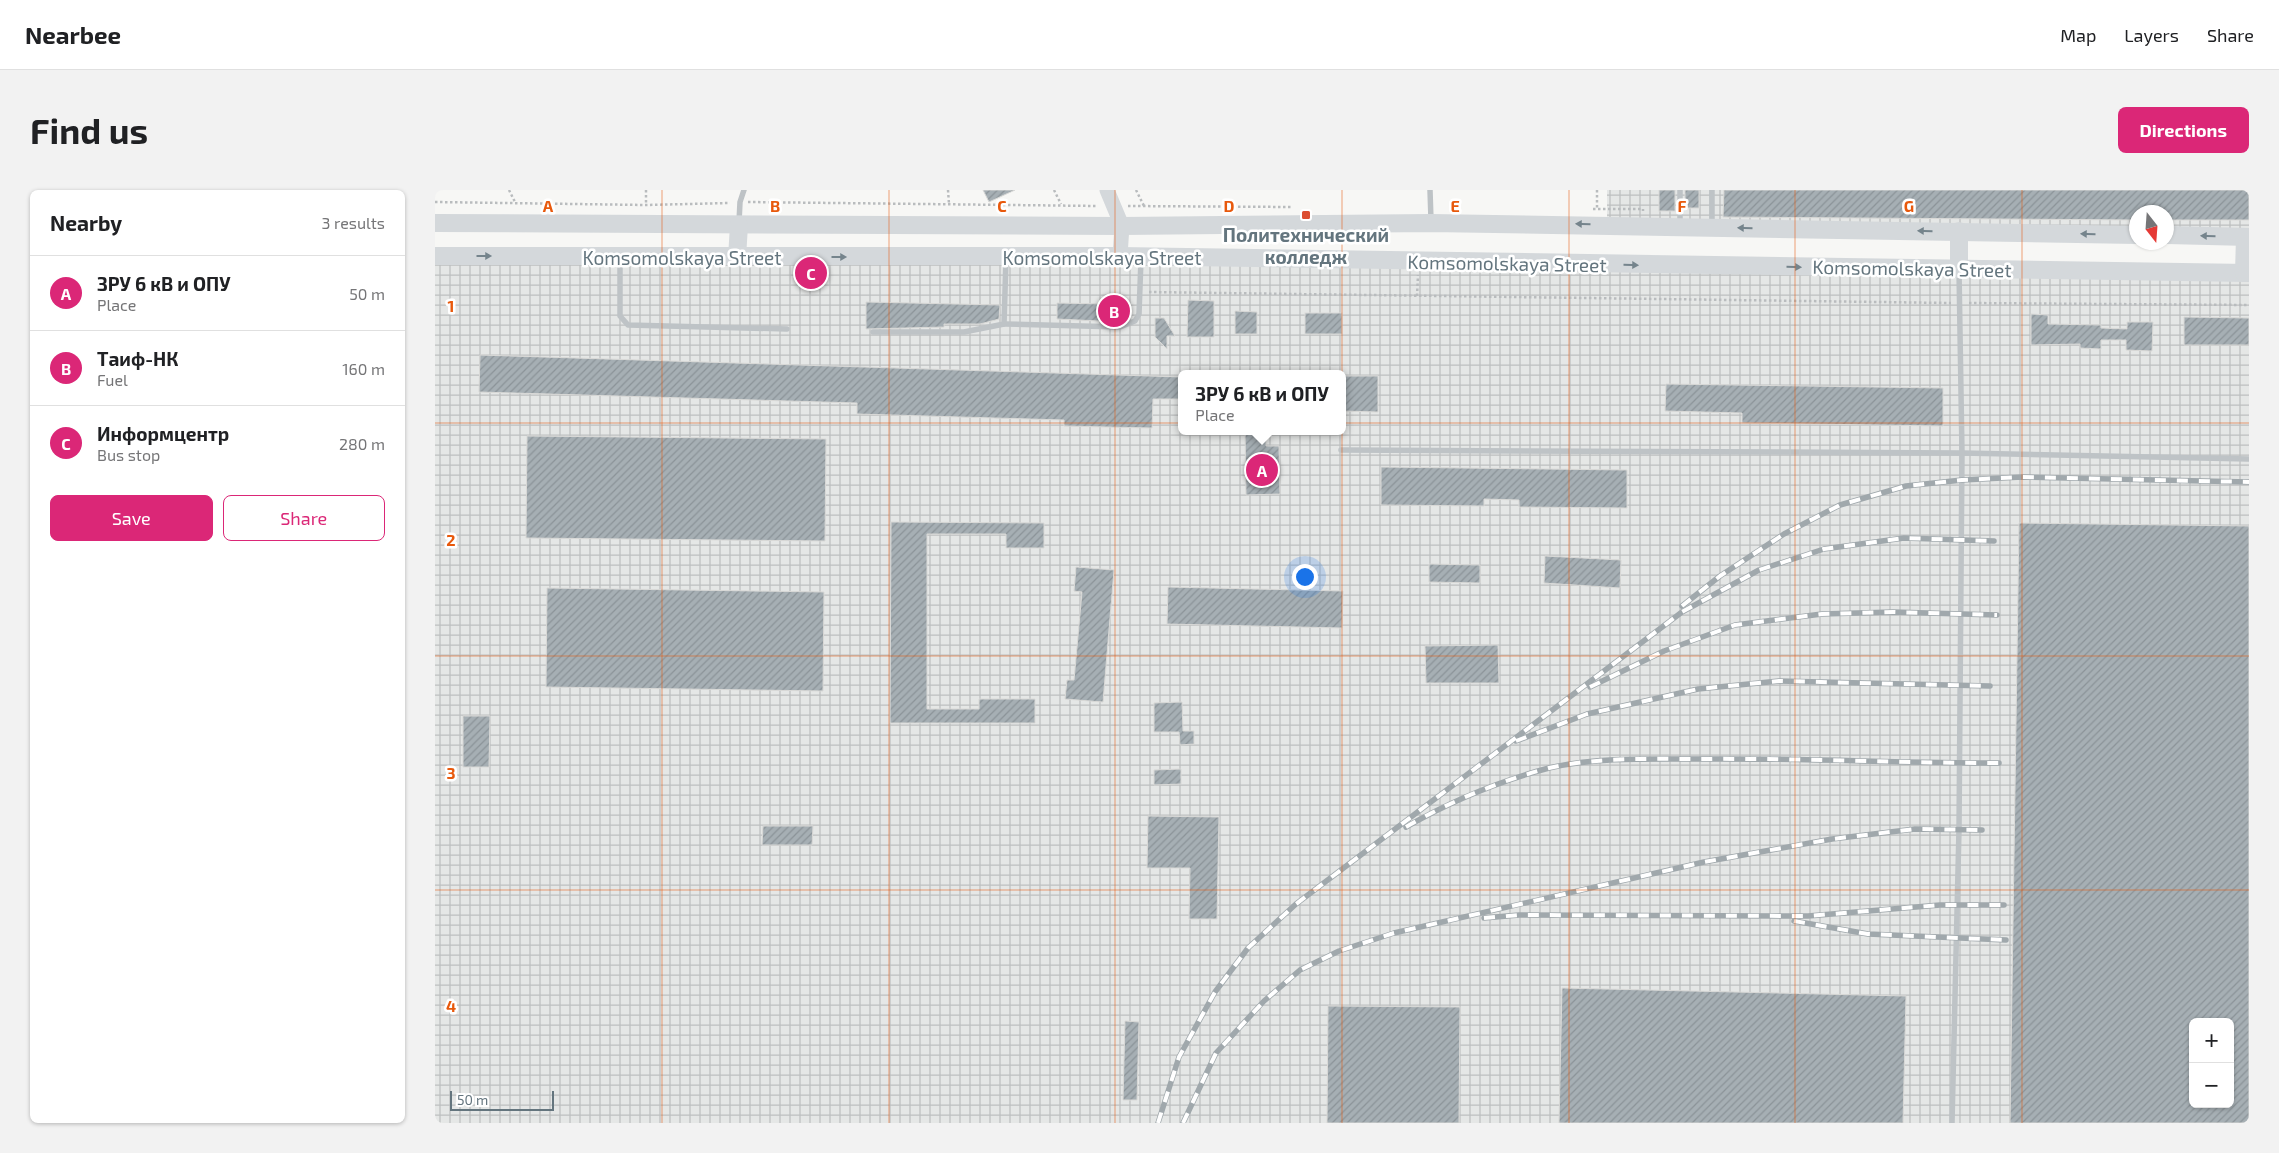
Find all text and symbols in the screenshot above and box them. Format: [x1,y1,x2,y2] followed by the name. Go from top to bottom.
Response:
[25,20,121,49] text: Nearbee
[2060,24,2096,46] text: Map
[2124,24,2179,46] text: Layers
[2207,24,2254,46] text: Share
[2118,107,2249,153] button: Directions
[30,109,148,151] text: Find us
[543,196,554,215] text: A
[770,196,780,215] text: B
[997,196,1007,215] text: C
[1224,196,1235,215] text: D
[1450,196,1460,215] text: E
[1678,196,1687,215] text: F
[1904,196,1914,215] text: G
[2129,205,2174,250] north arrow
[1300,209,1312,221] marker: Политехнический колледж
[50,210,122,235] text: Nearby
[322,213,385,232] text: 3 results
[1575,220,1591,228] one-way arrow
[1223,223,1389,268] place label: Политехнический колледж
[1737,223,1753,231] one-way arrow
[1917,227,1933,235] one-way arrow
[2080,230,2096,238] one-way arrow
[2199,232,2215,240] one-way arrow
[582,246,782,269] street label: Komsomolskaya Street
[1002,246,1202,269] street label: Komsomolskaya Street
[1407,250,1607,276] street label: Komsomolskaya Street
[476,252,492,260] one-way arrow
[831,253,847,261] one-way arrow
[795,254,827,292] pin: C
[1812,255,2012,281] street label: Komsomolskaya Street
[1623,261,1639,269] one-way arrow
[1786,263,1802,271] one-way arrow
[97,272,231,295] text: ЗРУ 6 кВ и ОПУ
[61,284,71,303] text: A
[349,284,385,303] text: 50 m
[1098,292,1130,330] pin: B
[97,295,136,314] text: Place
[448,296,454,315] text: 1
[97,347,178,370] text: Таиф-НК
[61,359,71,378] text: B
[342,359,385,378] text: 160 m
[97,370,128,389] text: Fuel
[1178,370,1346,435] popup
[1195,382,1329,405] text: ЗРУ 6 кВ и ОПУ
[1195,405,1235,424] text: Place
[97,422,229,445] text: Информцентр
[61,434,71,453] text: C
[339,434,385,453] text: 280 m
[97,445,160,464] text: Bus stop
[1246,451,1278,489] pin: A
[50,495,213,541] button: Save
[223,495,385,541] button: Share
[446,530,456,549] text: 2
[1292,564,1318,590] your location
[446,763,456,782] text: 3
[446,996,456,1015] text: 4
[2189,1018,2234,1108] map controls
[2189,1018,2234,1063] button: +
[2189,1063,2234,1108] button: −
[450,1088,554,1111] scale bar
[457,1091,488,1108] text: 50 m

